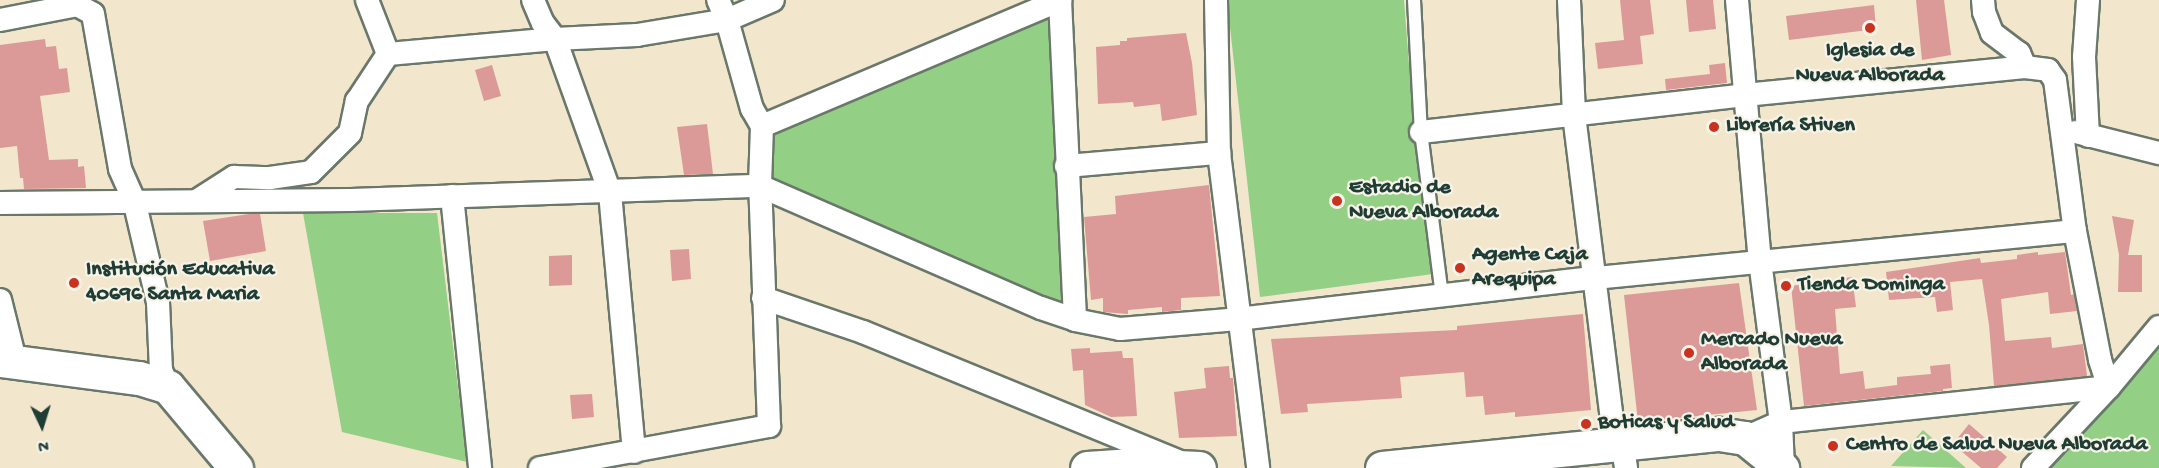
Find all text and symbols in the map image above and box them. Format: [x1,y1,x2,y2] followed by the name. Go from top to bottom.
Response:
[1863,21,1877,35] marker: Iglesia de Nueva Alborada
[1795,38,1945,90] place label: Iglesia de Nueva Alborada
[1726,114,1855,140] place label: Librería Stiven
[1707,120,1721,134] marker: Librería Stiven
[1349,175,1498,226] place label: Estadio de Nueva Alborada
[1330,194,1344,208] marker: Estadio de Nueva Alborada
[1472,242,1588,294] place label: Agente Caja Arequipa
[86,257,274,308] place label: Institución Educativa 40696 Santa Maria
[1453,261,1467,275] marker: Agente Caja Arequipa
[1798,273,1945,299] place label: Tienda Dominga
[67,276,81,290] marker: Institución Educativa 40696 Santa Maria
[1779,279,1793,293] marker: Tienda Dominga
[1701,327,1843,378] place label: Mercado Nueva Alborada
[1682,346,1696,360] marker: Mercado Nueva Alborada
[12,396,72,456] north arrow
[1598,411,1734,437] place label: Boticas y Salud
[1579,417,1593,431] marker: Boticas y Salud
[1846,433,2147,459] place label: Centro de Salud Nueva Alborada
[37,435,49,454] text: N
[1824,437,1842,455] marker: Centro de Salud Nueva Alborada

